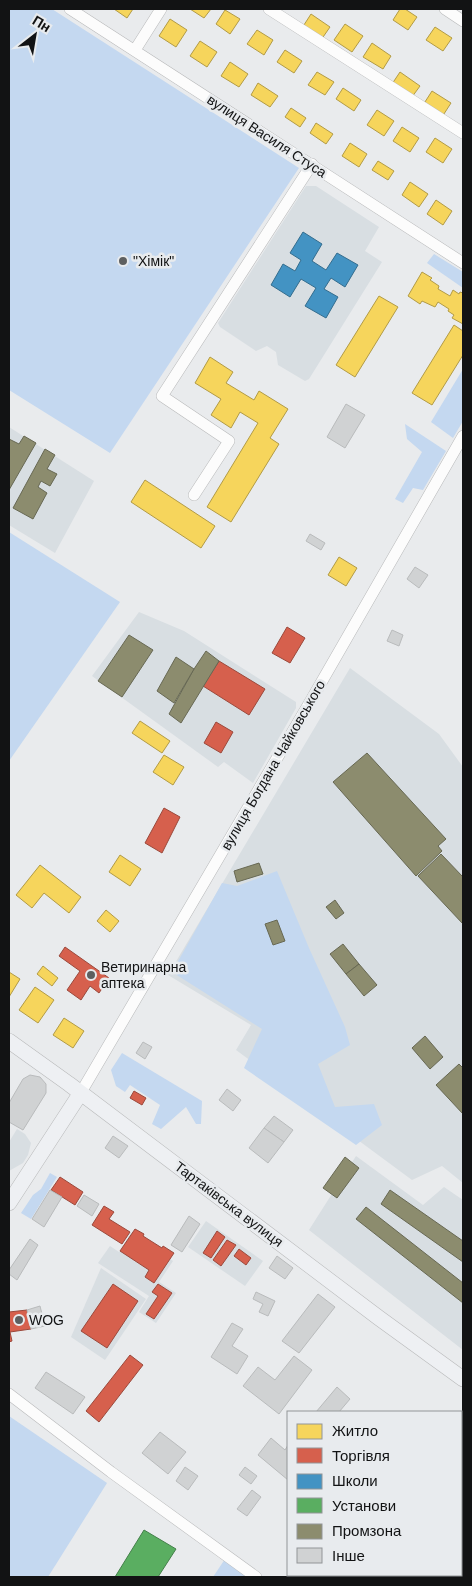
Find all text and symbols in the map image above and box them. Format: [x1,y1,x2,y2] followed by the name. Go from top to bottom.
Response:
[10,10,60,60] north arrow
[30,12,54,35] text: Пн
[204,91,330,181] street label: вулиця Василя Стуса
[133,253,174,269] place label: "Хімік"
[117,255,129,267] marker: "Хімік"
[218,677,328,853] street label: вулиця Богдана Чайковського
[101,959,187,991] place label: Ветиринарна аптека
[85,969,97,981] marker: Ветиринарна аптека
[172,1158,286,1250] street label: Тартаківська вулиця
[29,1312,64,1328] place label: WOG
[13,1314,25,1326] marker: WOG
[287,1411,462,1576] legend
[332,1422,378,1439] text: Житло
[332,1447,390,1464] text: Торгівля
[332,1472,378,1489] text: Школи
[332,1497,396,1514] text: Установи
[332,1522,402,1539] text: Промзона
[332,1547,365,1564] text: Інше

